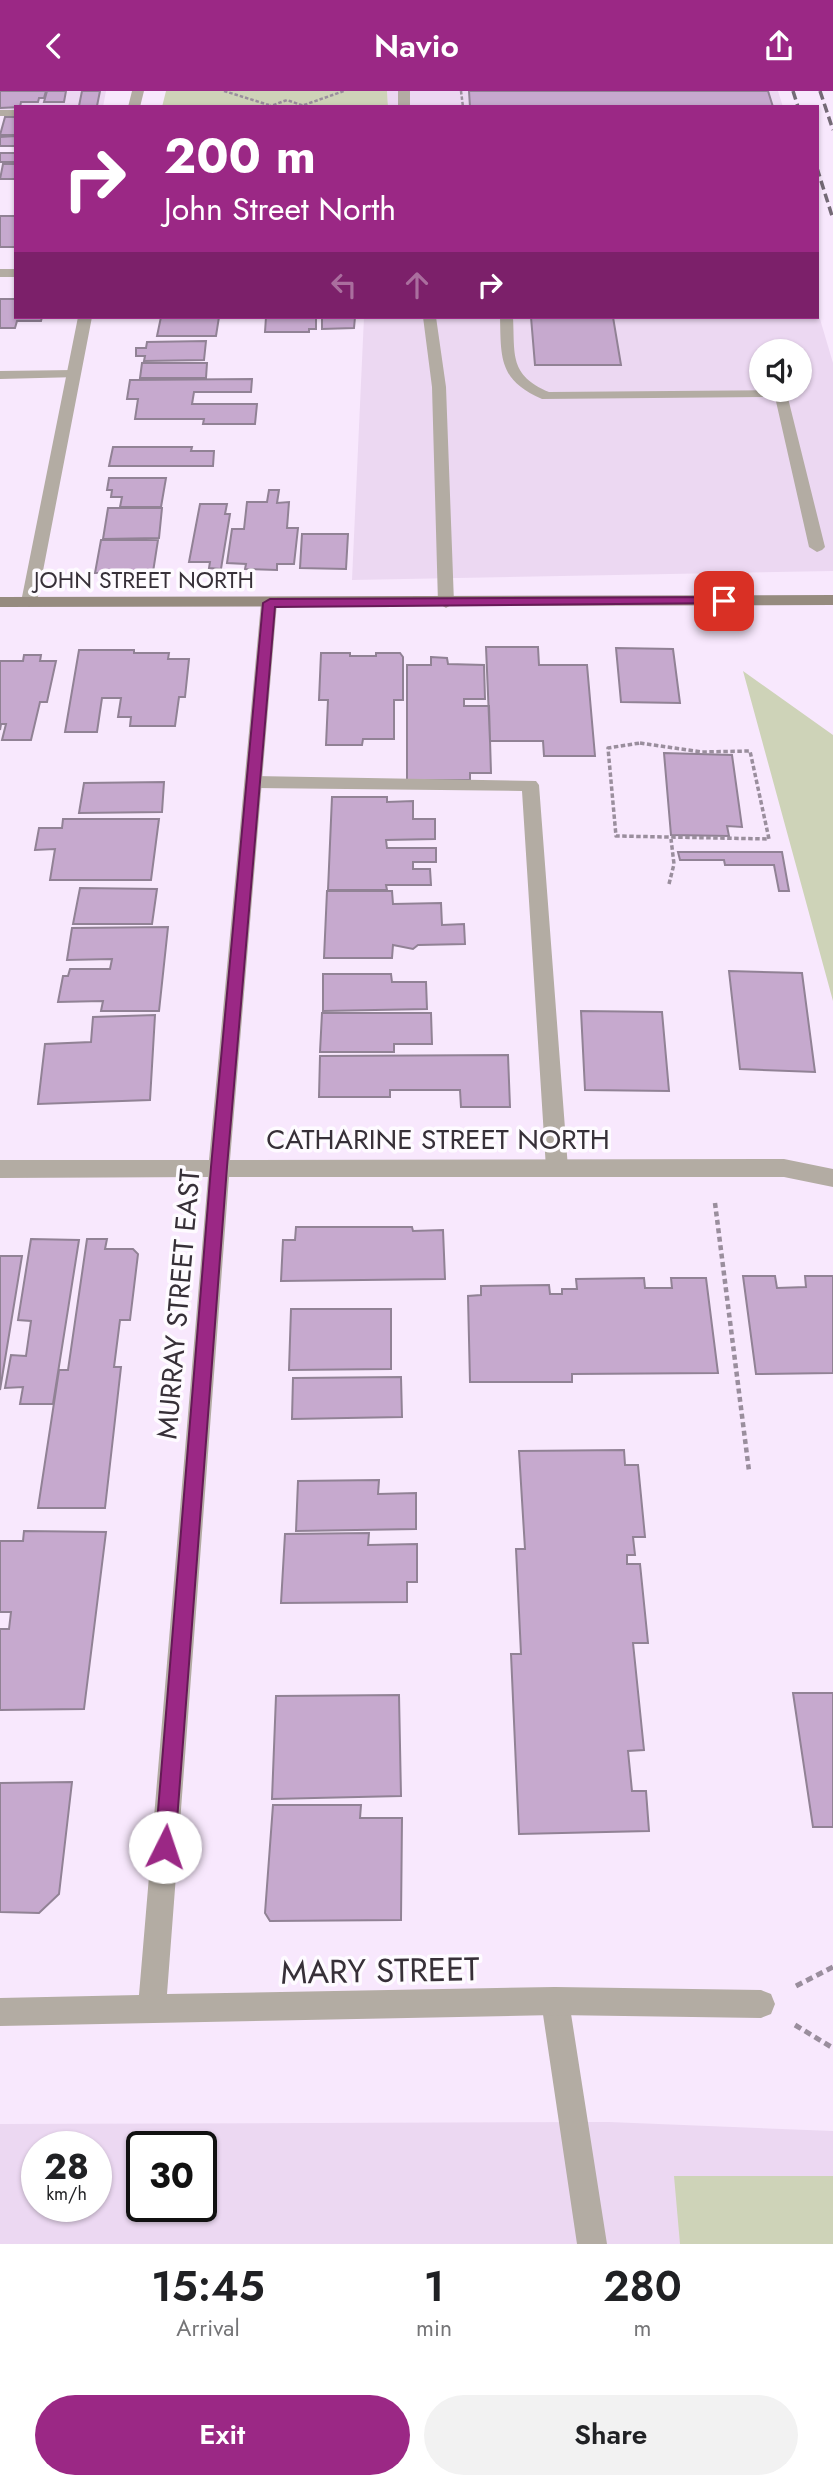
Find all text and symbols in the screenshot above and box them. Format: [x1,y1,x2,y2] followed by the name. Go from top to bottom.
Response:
[374,23,459,69] text: Navio
[35,27,73,65] icon: back
[760,27,798,65] icon: share
[164,121,316,191] text: 200 m
[49,133,140,224] icon: right
[164,186,396,232] text: John Street North
[325,266,363,304] icon: left
[398,266,436,304] icon: ahead
[471,266,509,304] icon: right
[749,339,812,402] map controls
[749,339,812,402] button: sound
[31,563,254,597] street label: JOHN STREET NORTH
[694,571,754,631] pin
[705,582,743,620] icon: arrive
[266,1119,610,1160] street label: CATHARINE STREET NORTH
[146,1167,211,1441] street label: MURRAY STREET EAST
[128,1810,202,1884] position arrow
[280,1945,481,1996] street label: MARY STREET
[126,2131,217,2222] speed limit sign: 30
[44,2142,89,2192] text: 28
[46,2181,87,2207] text: km/h
[151,2256,265,2317] text: 15:45
[424,2256,444,2317] text: 1
[603,2256,682,2317] text: 280
[176,2311,240,2345] text: Arrival
[416,2311,452,2345] text: min
[634,2311,651,2345] text: m
[35,2395,410,2475] button: Exit
[424,2395,798,2475] button: Share

